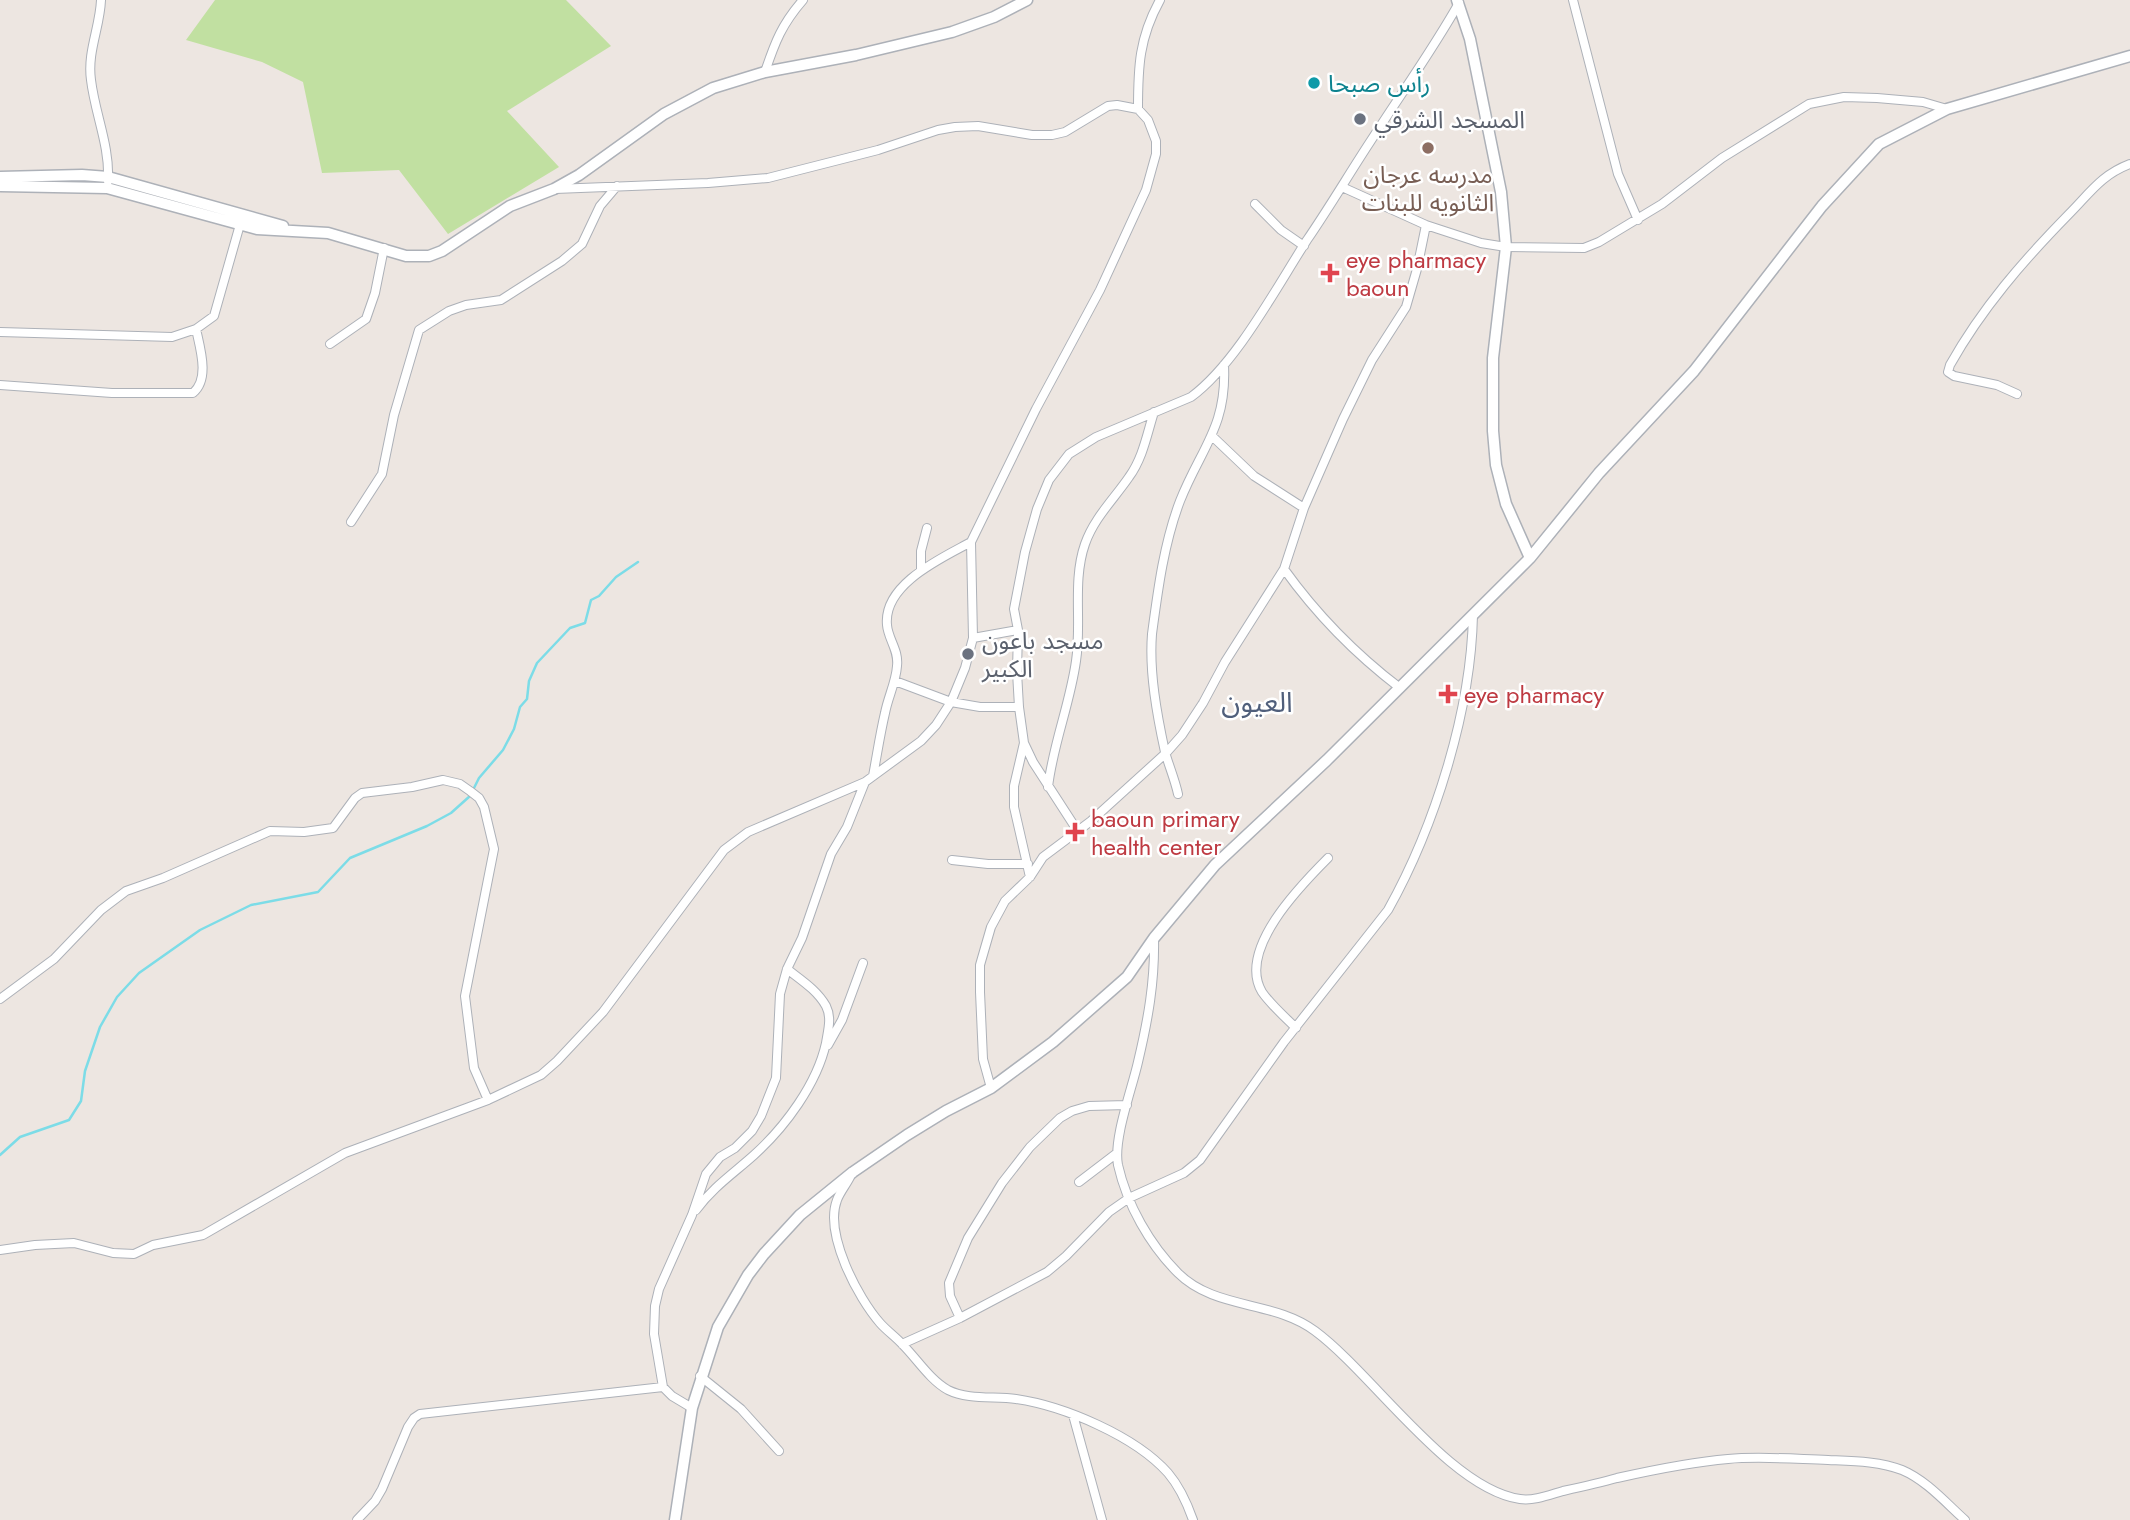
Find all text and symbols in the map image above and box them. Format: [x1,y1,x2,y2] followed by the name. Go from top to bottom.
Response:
[1328,66,1430,101] place label: رأس صبحا
[1306,75,1322,91] marker: رأس صبحا
[1374,102,1525,138] place label: المسجد الشرقي
[1352,111,1368,127] marker: المسجد الشرقي
[1420,140,1436,156] marker: مدرسه عرجان الثانويه للبنات
[1362,157,1494,220] place label: مدرسه عرجان الثانويه للبنات
[1346,242,1487,305] place label: eye pharmacy baoun
[1320,263,1340,283] marker: eye pharmacy baoun
[981,623,1104,686] place label: مسجد باعون الكبير
[960,646,976,662] marker: مسجد باعون الكبير
[1464,677,1605,712] place label: eye pharmacy
[1221,682,1293,723] district label: العيون
[1438,684,1458,704] marker: eye pharmacy
[1091,801,1240,864] place label: baoun primary health center
[1065,822,1085,842] marker: baoun primary health center

